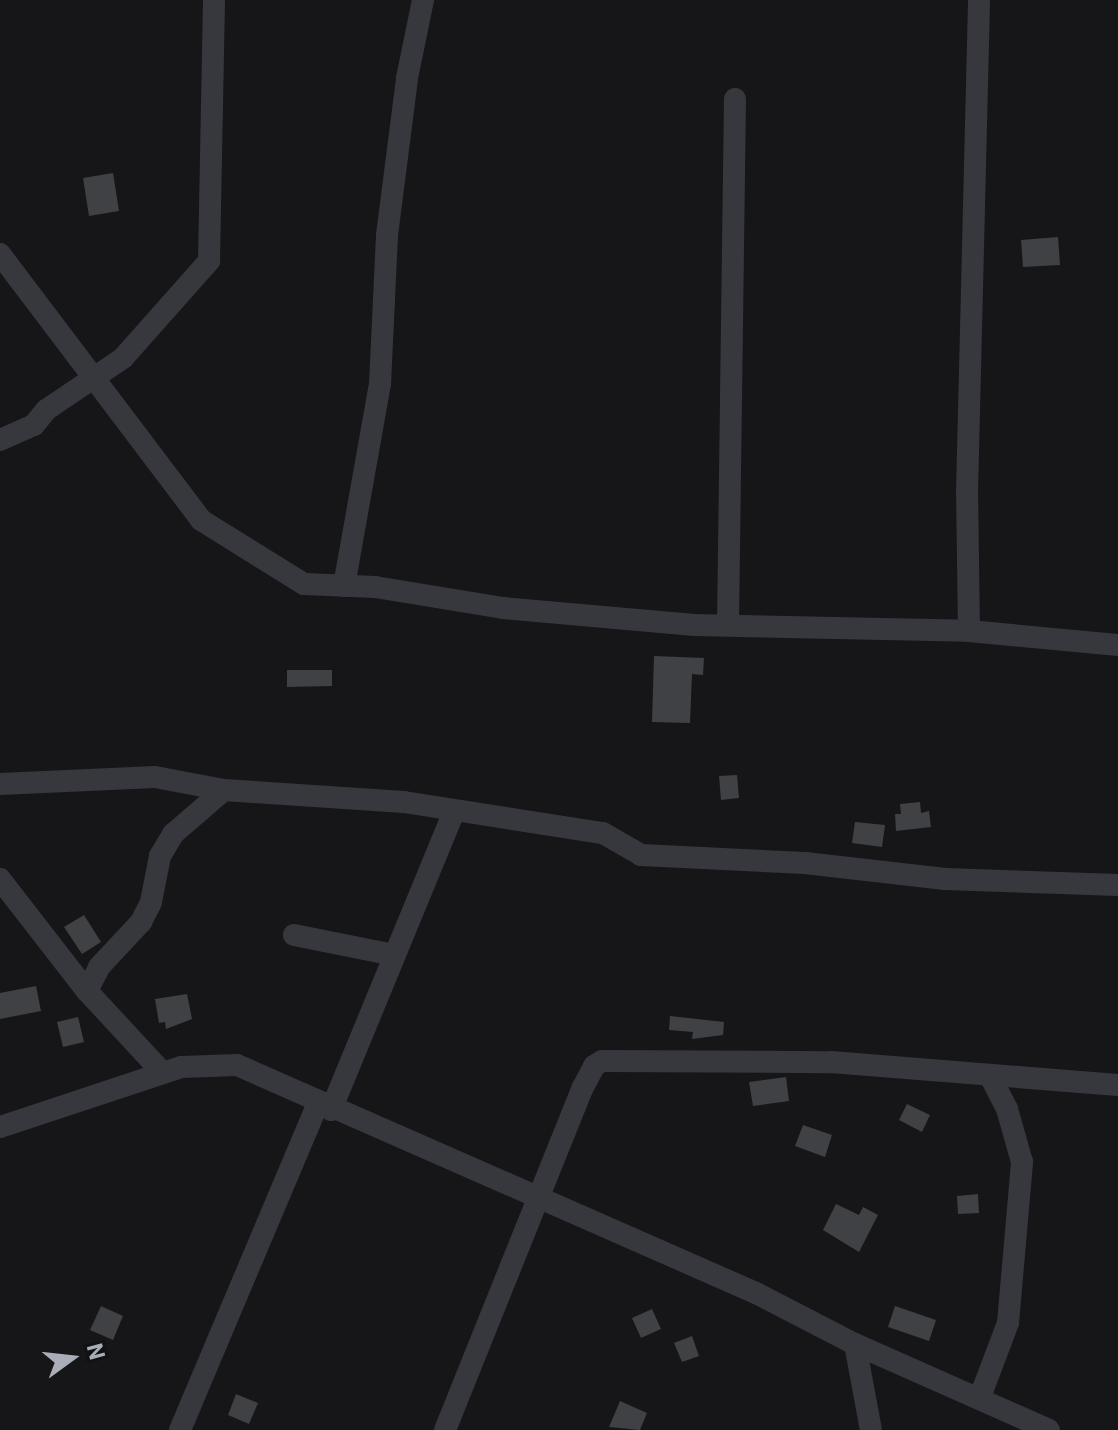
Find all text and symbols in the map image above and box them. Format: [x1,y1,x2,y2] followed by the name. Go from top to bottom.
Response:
[32,1318,112,1398] north arrow
[82,1341,110,1362] text: N

